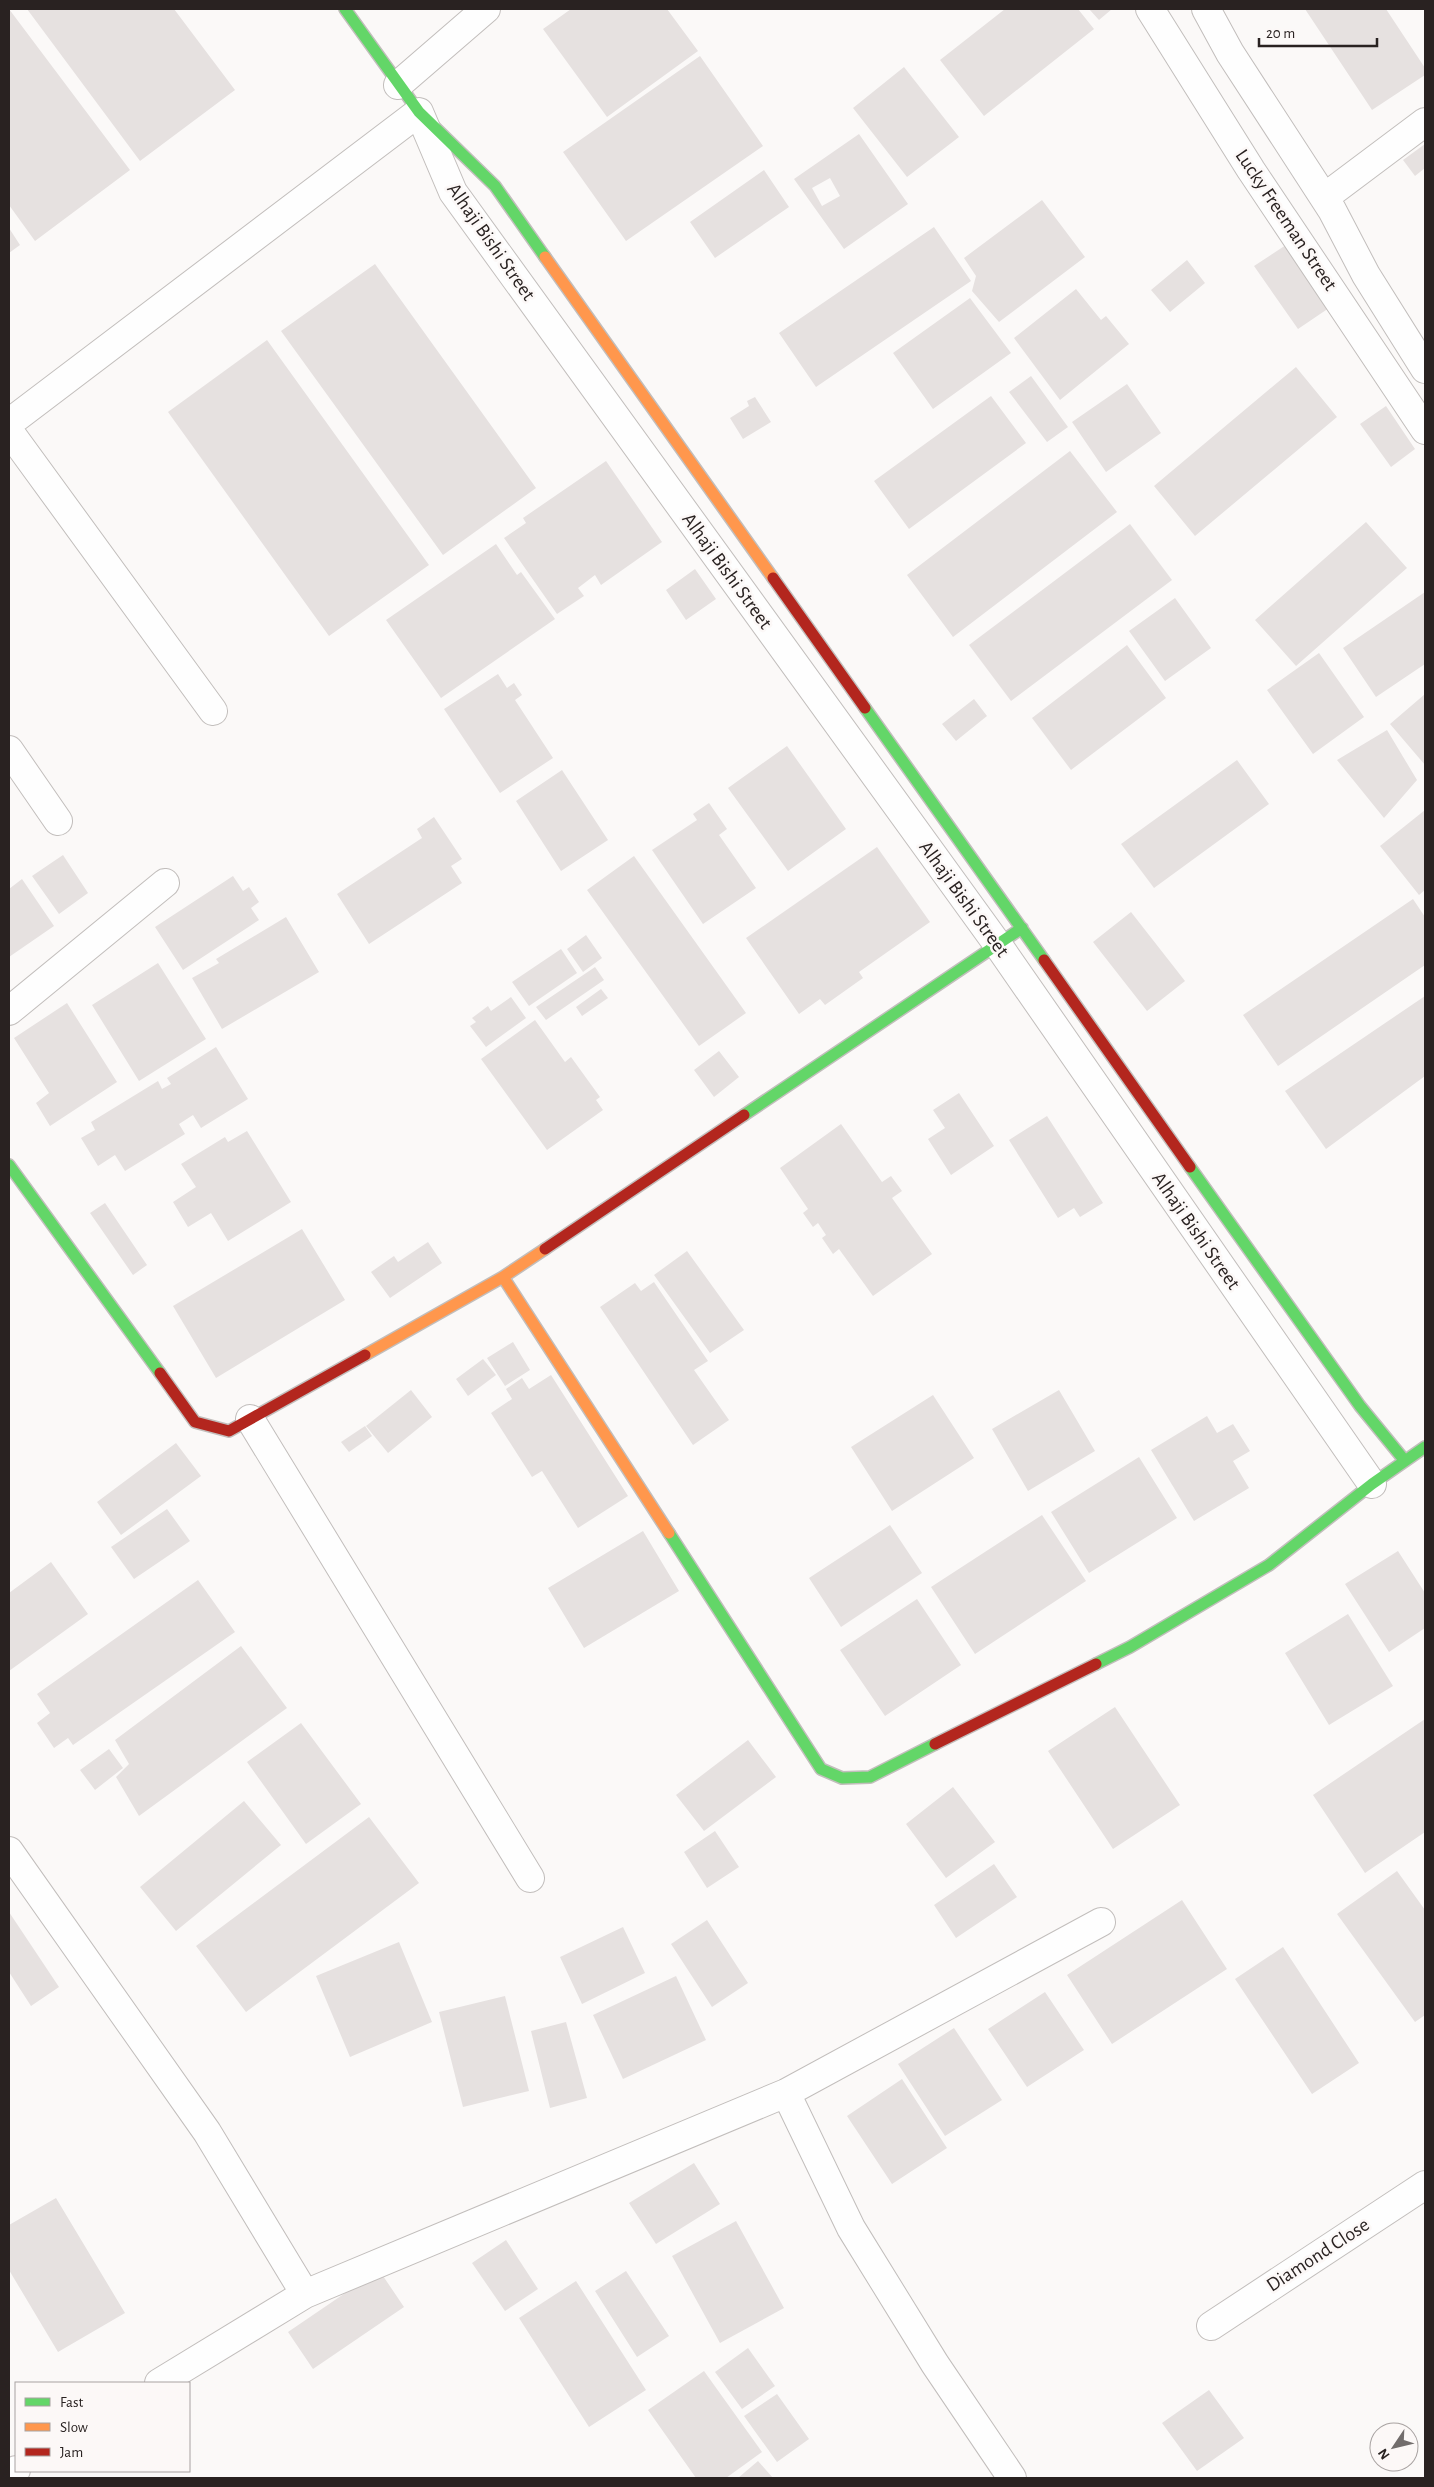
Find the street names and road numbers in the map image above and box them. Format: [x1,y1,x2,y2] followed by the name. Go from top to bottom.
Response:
[1231,146,1341,295] street label: Lucky Freeman Street
[443,180,539,305] street label: Alhaji Bishi Street
[678,509,776,633] street label: Alhaji Bishi Street
[915,837,1013,961] street label: Alhaji Bishi Street
[1148,1169,1244,1294] street label: Alhaji Bishi Street
[1263,2214,1373,2296] street label: Diamond Close

